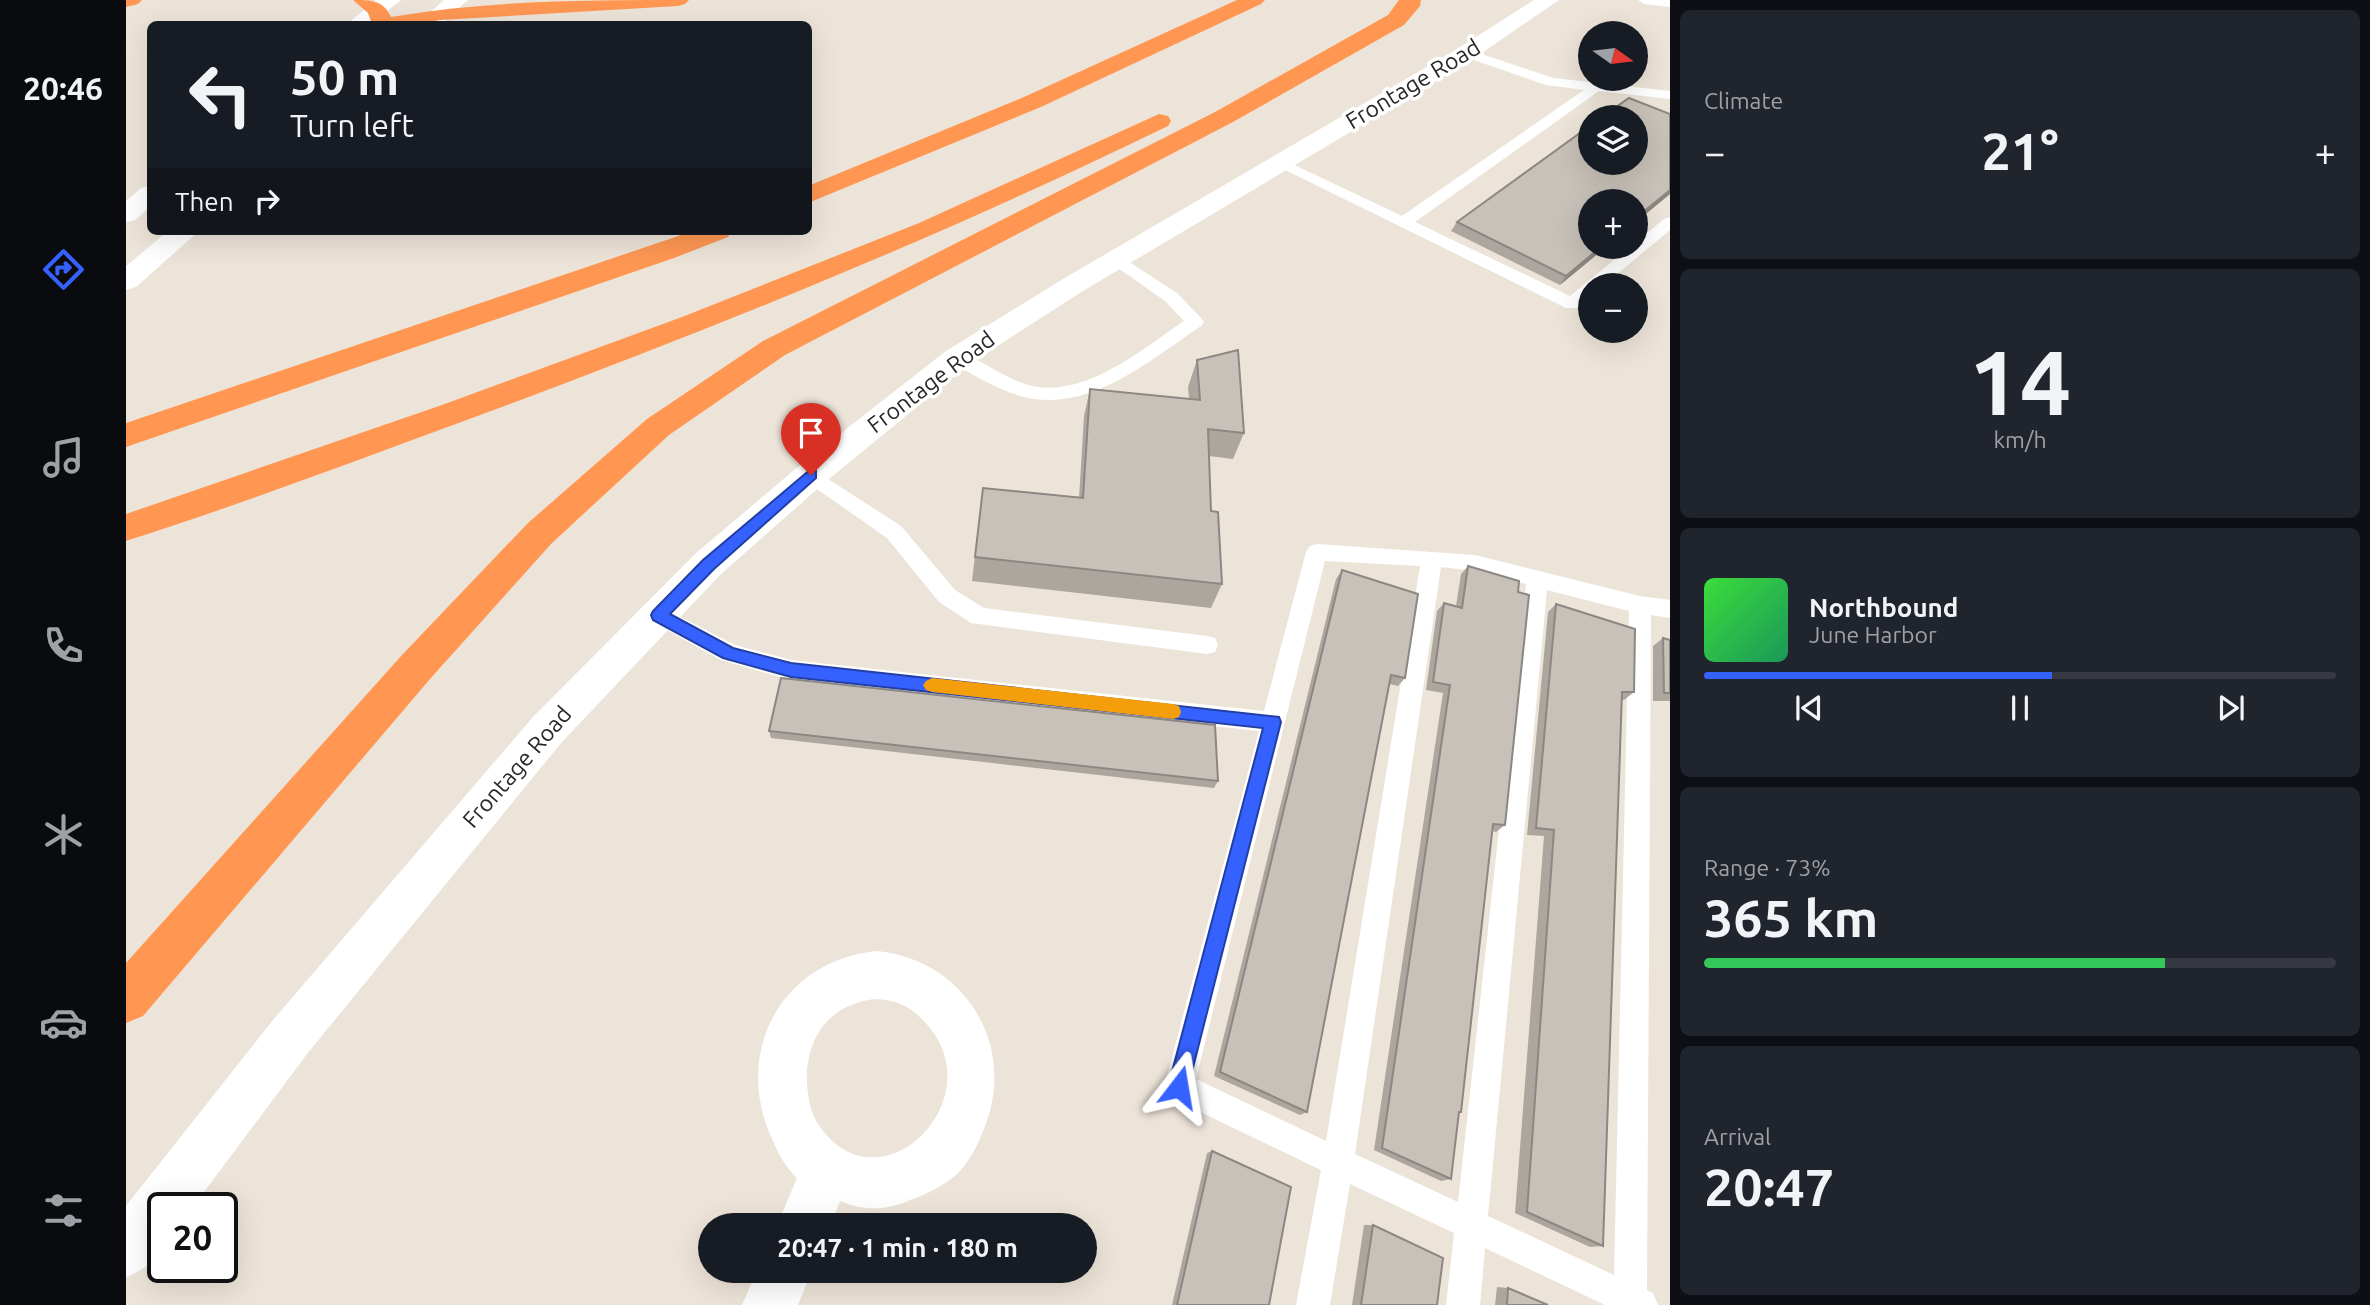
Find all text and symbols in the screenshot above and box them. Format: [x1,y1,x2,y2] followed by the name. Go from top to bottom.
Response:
[1578,21,1648,91] north arrow
[1578,21,1648,343] map controls
[1341,34,1484,133] street label: Frontage Road
[175,49,266,140] icon: left
[290,49,399,104] text: 50 m
[23,70,103,106] text: 20:46
[1704,88,1783,113] text: Climate
[1578,105,1648,175] button: layers
[290,107,414,143] text: Turn left
[1981,122,2059,180] text: 21°
[1704,131,1725,173] text: −
[2315,131,2336,173] text: +
[248,182,286,220] icon: right
[175,187,234,216] text: Then
[1578,189,1648,259] button: +
[39,245,88,294] icon: directions
[1578,273,1648,343] button: −
[862,326,999,437] street label: Frontage Road
[1969,330,2071,432] text: 14
[781,403,841,475] pin
[792,414,830,452] icon: arrive
[1993,427,2047,452] text: km/h
[39,433,88,482] icon: music
[1809,593,1958,622] text: Northbound
[39,621,88,670] icon: phone
[1809,622,1937,647] text: June Harbor
[1790,689,1828,727] icon: previous
[2001,689,2039,727] icon: pause
[2212,689,2250,727] icon: next
[457,701,576,832] street label: Frontage Road
[39,810,88,859] icon: climate
[1704,855,1831,880] text: Range · 73%
[1704,889,1878,947] text: 365 km
[39,998,88,1047] icon: car
[1142,1050,1216,1124] position arrow
[1704,1124,1771,1149] text: Arrival
[1704,1158,1834,1216] text: 20:47
[39,1186,88,1235] icon: filters
[147,1192,238,1283] speed limit sign: 20
[777,1233,1018,1262] text: 20:47 · 1 min · 180 m

